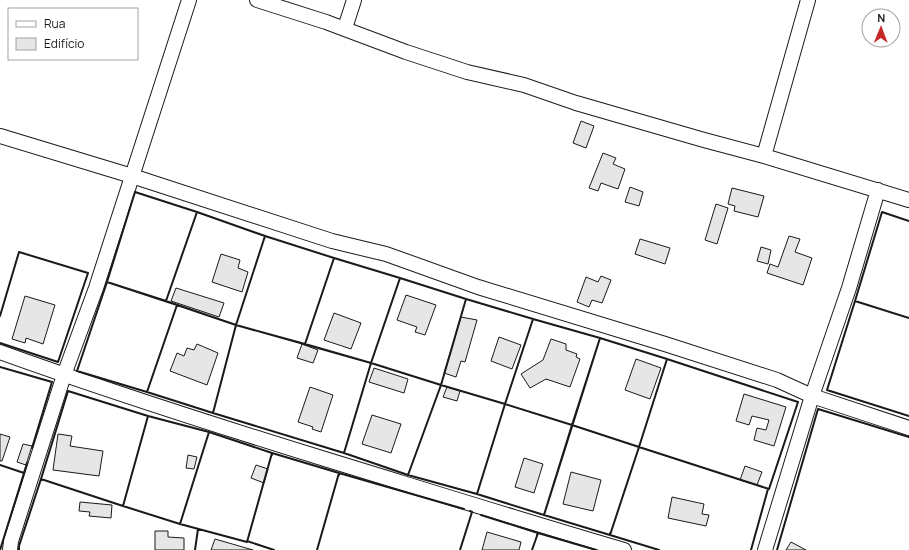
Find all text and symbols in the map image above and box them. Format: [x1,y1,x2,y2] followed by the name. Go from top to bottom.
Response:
[8,8,138,60] legend
[861,8,901,48] north arrow
[877,10,885,25] text: N
[44,15,65,32] text: Rua
[44,35,84,52] text: Edifício

